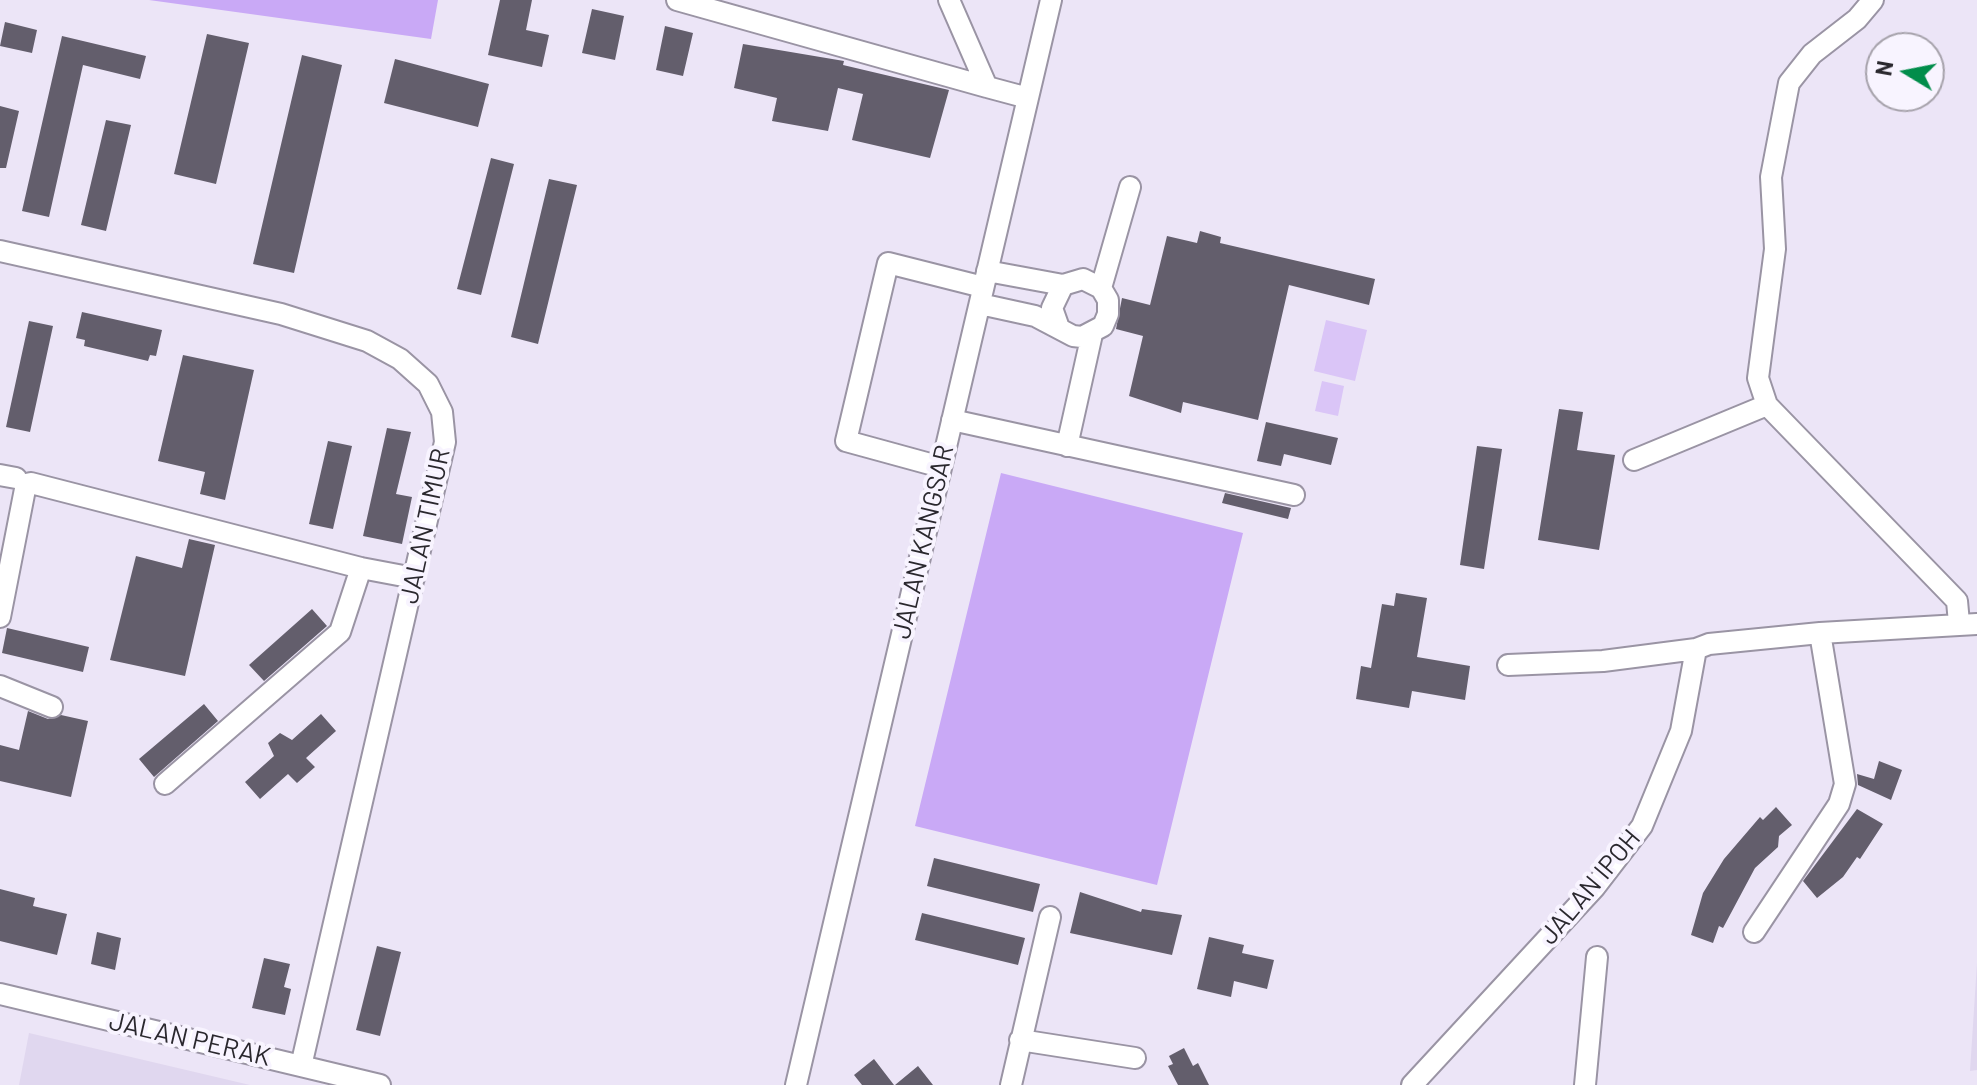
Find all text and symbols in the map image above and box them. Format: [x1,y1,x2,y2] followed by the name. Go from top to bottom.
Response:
[1865,32,1945,112] north arrow
[1869,59,1897,78] text: N
[886,442,960,642] street label: JALAN KANGSAR
[393,446,457,606] street label: JALAN TIMUR
[1533,823,1647,951] street label: JALAN IPOH
[106,1005,274,1073] street label: JALAN PERAK

